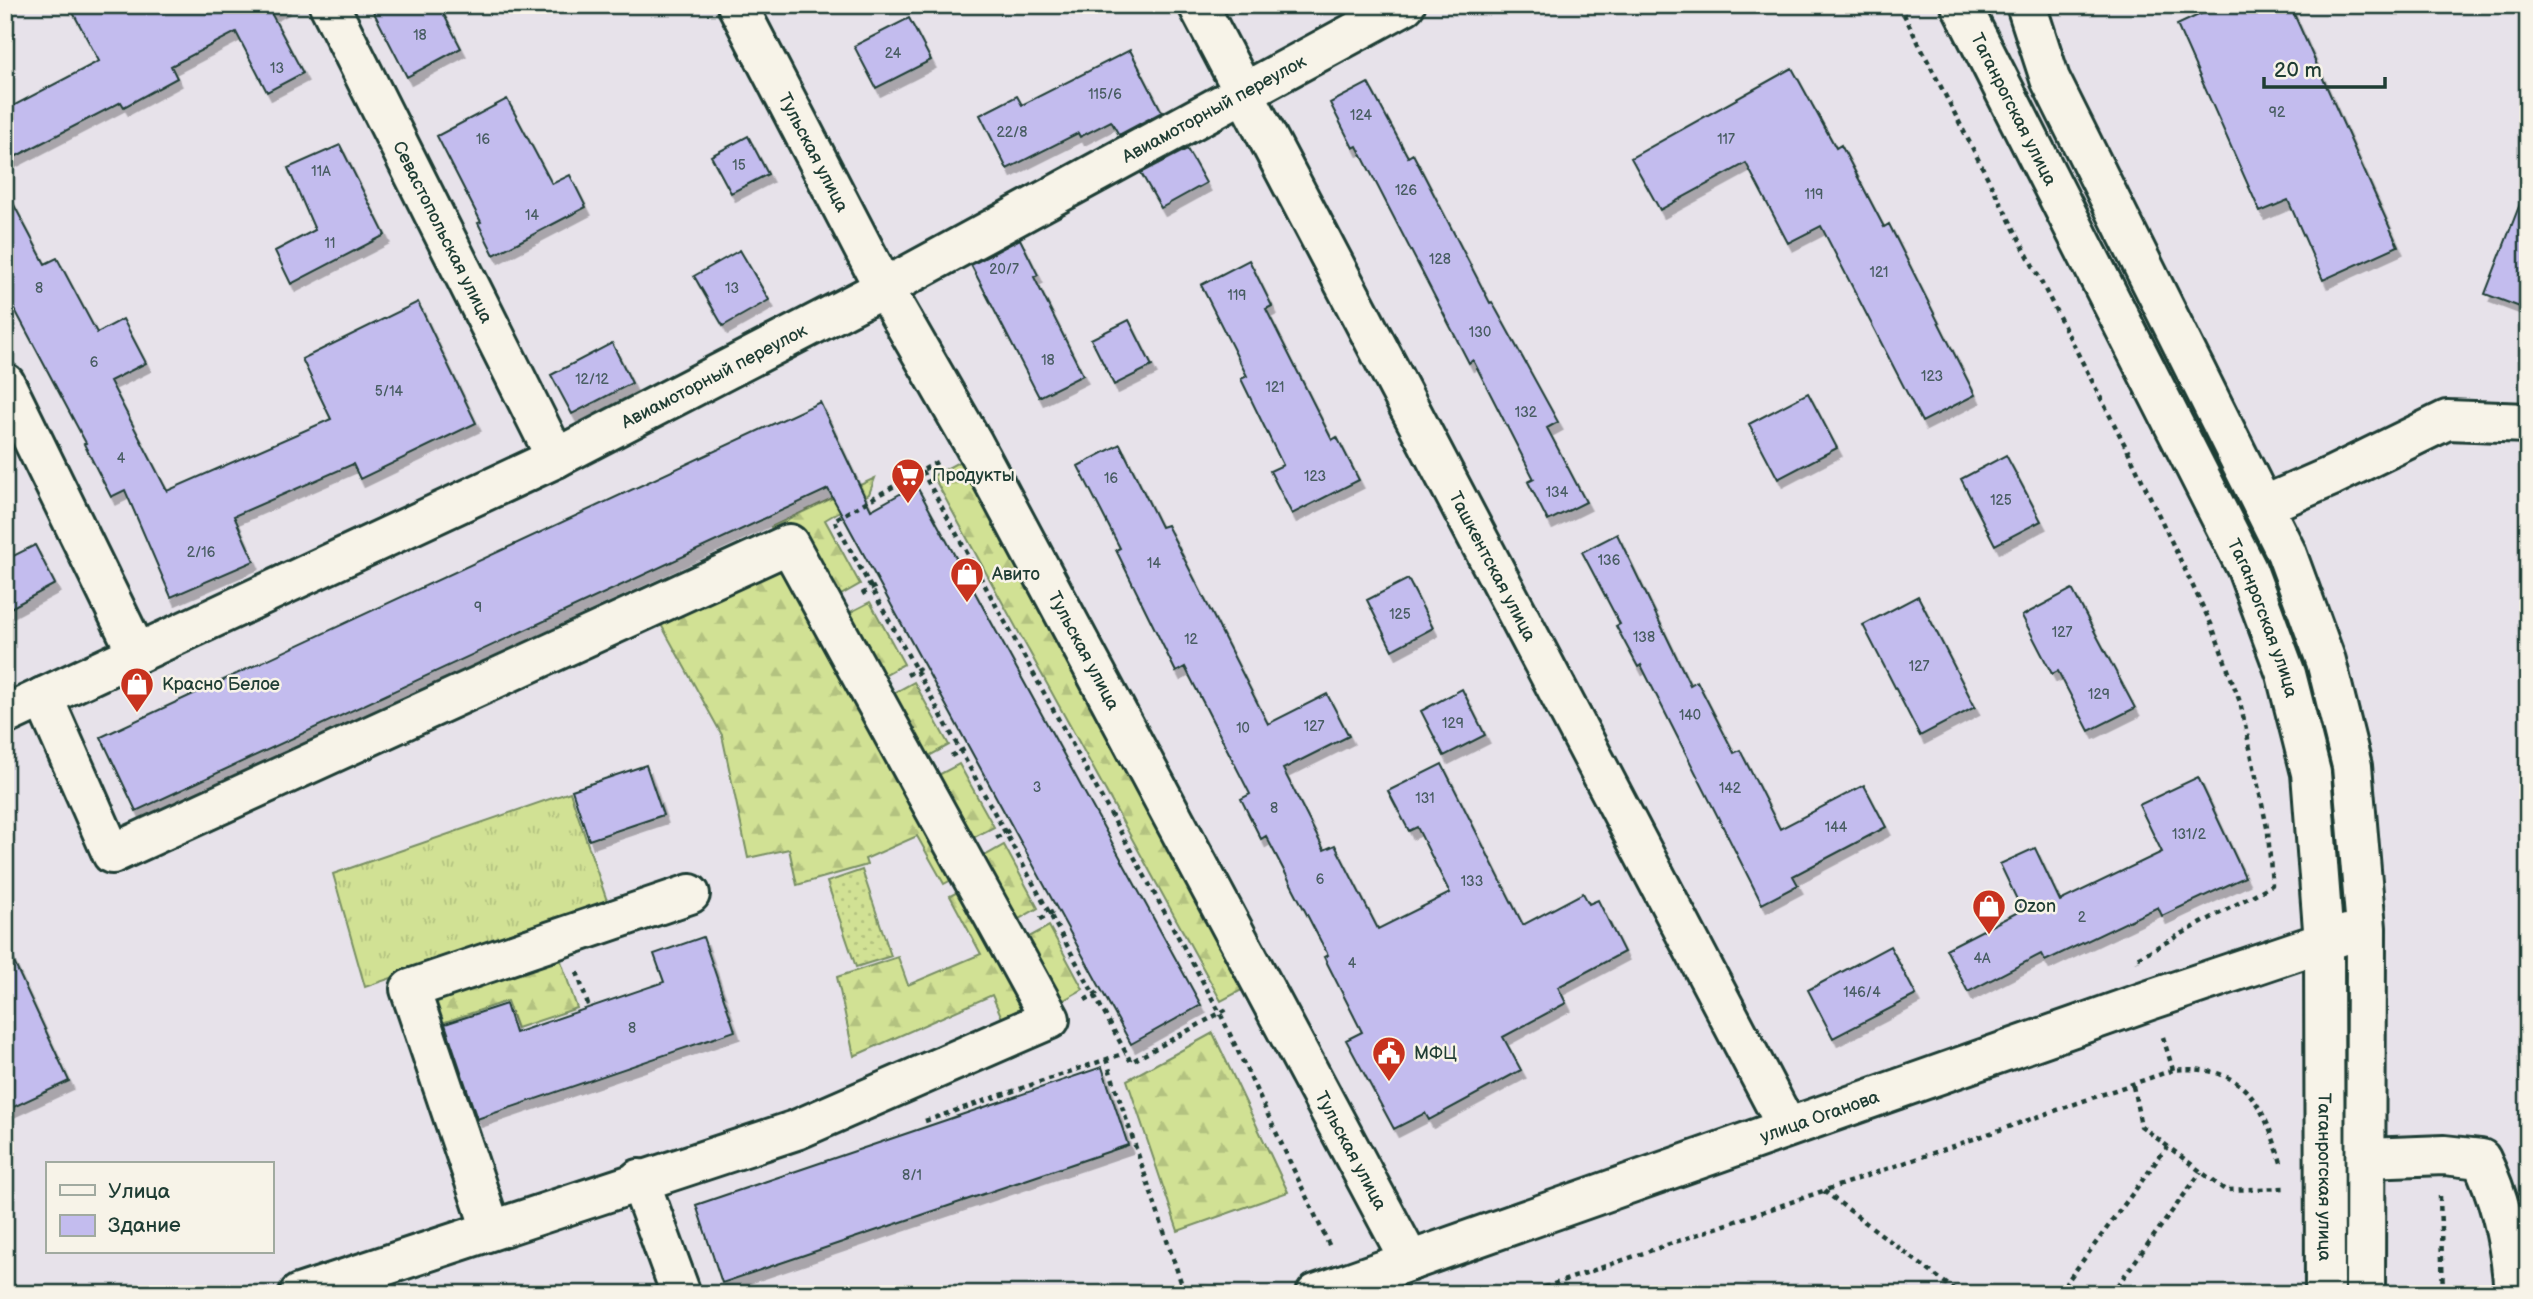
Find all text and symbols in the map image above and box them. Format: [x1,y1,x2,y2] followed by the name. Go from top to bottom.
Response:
[413,27,427,44] house number: 18
[1967,30,2061,189] street label: Таганрогская улица
[885,45,902,62] house number: 24
[2264,46,2384,90] scale bar
[1118,50,1310,168] street label: Авиамоторный переулок
[2274,58,2322,83] text: 20 m
[270,60,284,77] house number: 13
[1088,86,1122,103] house number: 115/6
[774,89,853,216] street label: Тульская улица
[2269,104,2286,121] house number: 92
[1350,107,1372,124] house number: 124
[996,124,1028,141] house number: 22/8
[476,131,490,148] house number: 16
[1717,131,1735,148] house number: 117
[388,138,497,327] street label: Севастопольская улица
[732,157,746,174] house number: 15
[311,163,331,180] house number: 11А
[1395,182,1418,199] house number: 126
[1805,186,1823,203] house number: 119
[525,207,539,224] house number: 14
[325,235,335,252] house number: 11
[1429,251,1451,268] house number: 128
[989,261,1019,278] house number: 20/7
[1870,264,1888,281] house number: 121
[35,280,43,297] house number: 8
[725,280,739,297] house number: 13
[1228,287,1246,304] house number: 119
[617,319,811,433] street label: Авиамоторный переулок
[1469,324,1491,341] house number: 130
[1041,352,1055,369] house number: 18
[90,354,99,371] house number: 6
[1921,368,1943,385] house number: 123
[575,371,610,388] house number: 12/12
[1266,379,1284,396] house number: 121
[375,383,404,400] house number: 5/14
[1515,404,1538,421] house number: 132
[117,450,126,467] house number: 4
[889,456,927,505] supermarket icon: Продукты
[932,465,1015,486] place label: Продукты
[1304,468,1326,485] house number: 123
[1104,470,1118,487] house number: 16
[1546,484,1569,501] house number: 134
[1445,488,1541,645] street label: Ташкентская улица
[1990,492,2012,509] house number: 125
[2223,535,2302,700] street label: Таганрогская улица
[187,544,216,561] house number: 2/16
[1598,552,1621,569] house number: 136
[948,555,986,604] shop icon: Авито
[1147,555,1161,572] house number: 14
[991,564,1040,585] place label: Авито
[1044,588,1124,714] street label: Тульская улица
[474,599,482,616] house number: 9
[1389,606,1411,623] house number: 125
[2052,624,2072,641] house number: 127
[1633,629,1655,646] house number: 138
[1184,631,1199,648] house number: 12
[1909,658,1929,675] house number: 127
[118,665,156,714] shop icon: Красно Белое
[162,674,280,695] place label: Красно Белое
[2088,686,2110,703] house number: 129
[1679,707,1701,724] house number: 140
[1442,715,1464,732] house number: 129
[1304,718,1324,735] house number: 127
[1236,720,1250,737] house number: 10
[1033,779,1041,796] house number: 3
[1719,780,1742,797] house number: 142
[1415,790,1435,807] house number: 131
[1270,800,1278,817] house number: 8
[1825,819,1848,836] house number: 144
[2172,826,2207,843] house number: 131/2
[1316,871,1325,888] house number: 6
[1461,873,1483,890] house number: 133
[1970,887,2008,936] shop icon: Ozon
[2014,896,2056,917] place label: Ozon
[2078,909,2087,926] house number: 2
[1973,950,1991,967] house number: 4А
[1348,955,1357,972] house number: 4
[1843,984,1881,1001] house number: 146/4
[628,1020,636,1037] house number: 8
[1370,1034,1408,1083] public building icon: МФЦ
[1414,1043,1457,1064] place label: МФЦ
[1757,1086,1882,1147] street label: улица Оганова
[1311,1088,1391,1214] street label: Тульская улица
[2314,1093,2335,1261] street label: Таганрогская улица
[46,1162,273,1254] legend
[902,1167,922,1184] house number: 8/1
[108,1179,171,1204] text: Улица
[108,1213,181,1238] text: Здание

